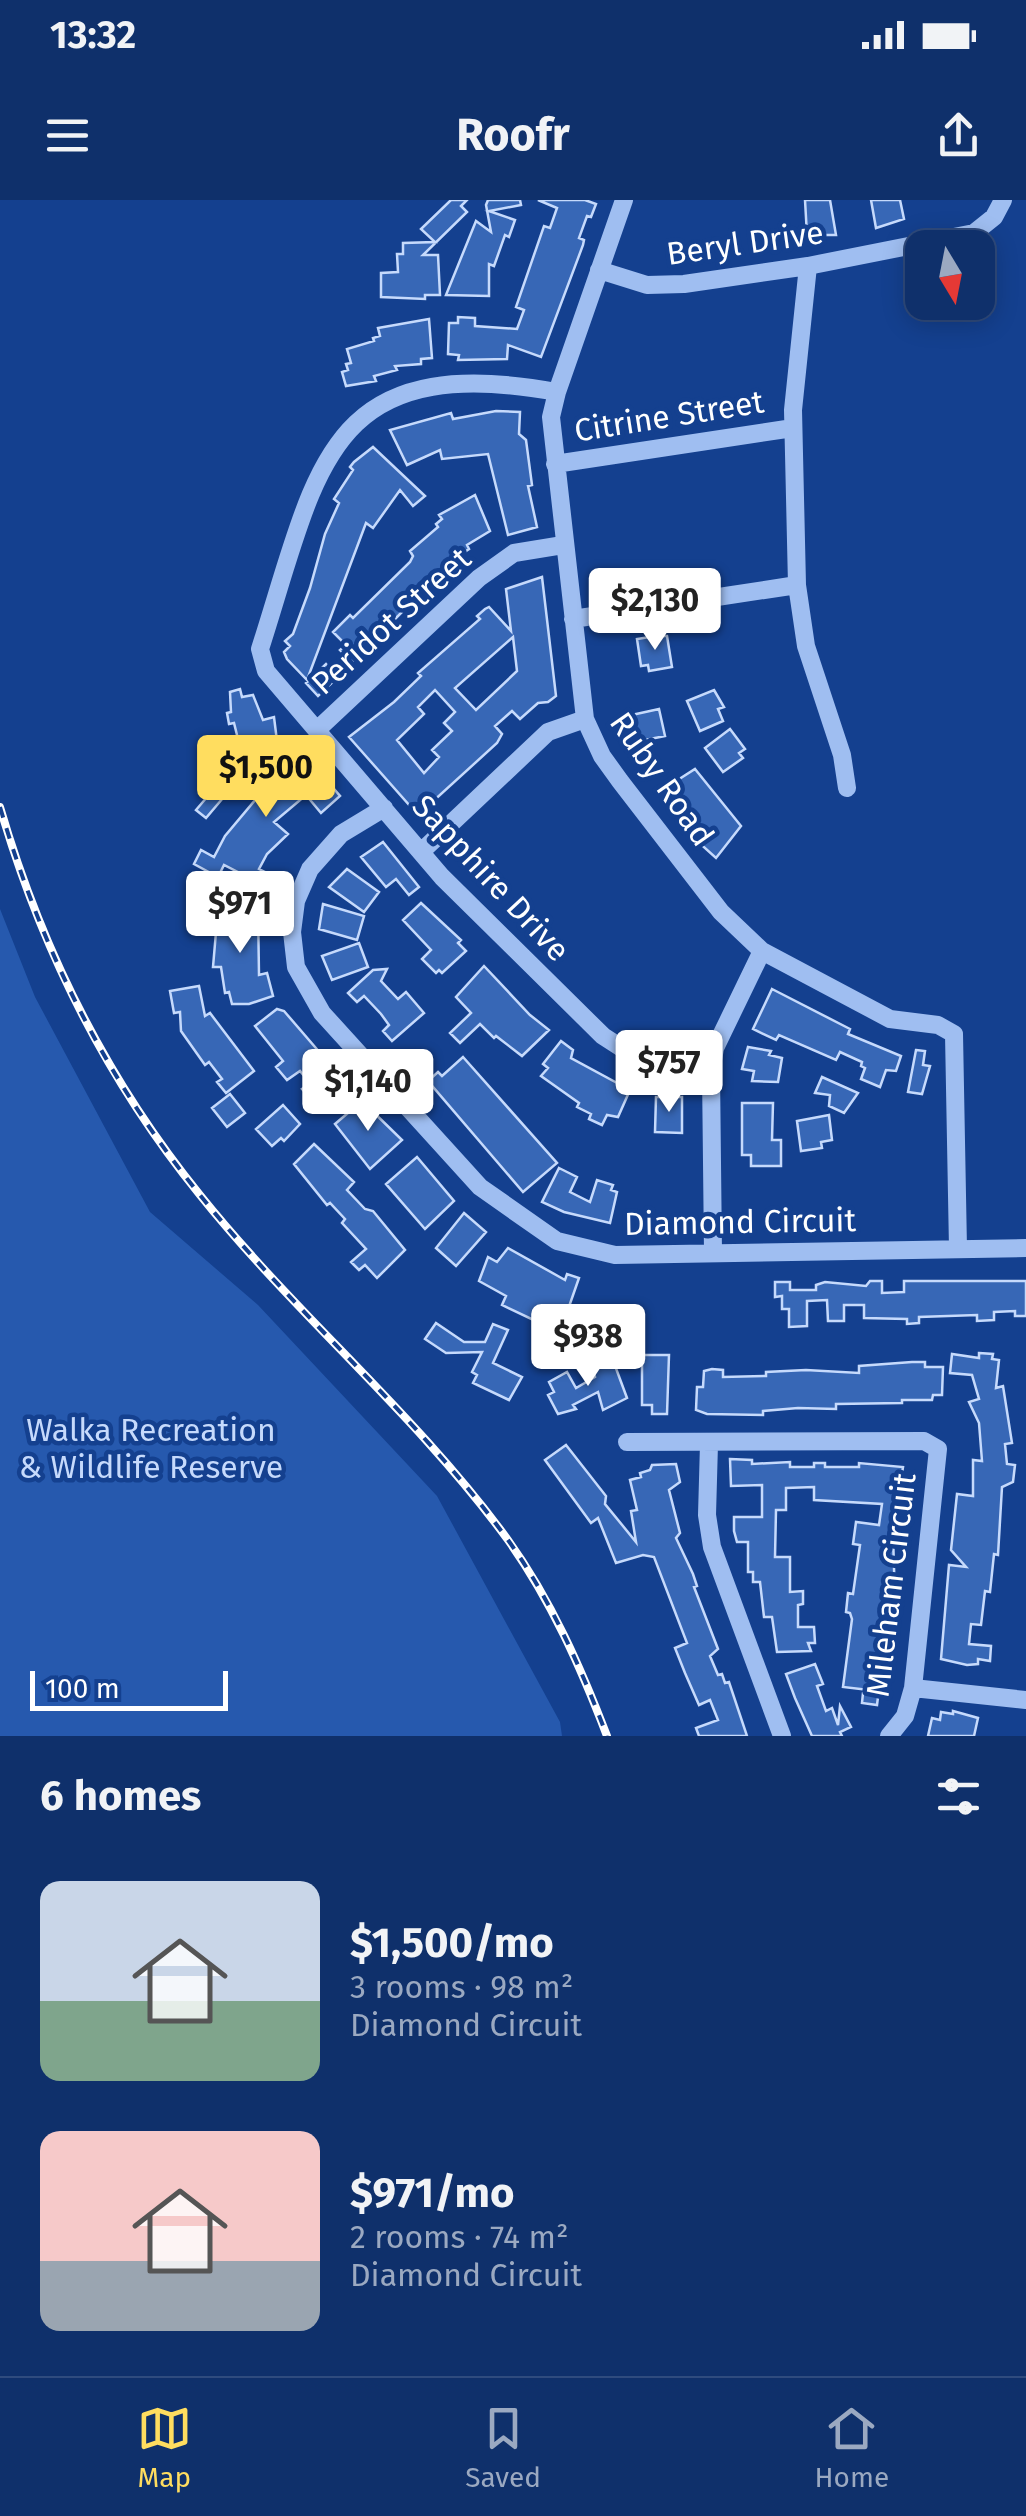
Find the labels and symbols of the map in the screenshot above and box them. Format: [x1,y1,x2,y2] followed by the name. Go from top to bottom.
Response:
[664,213,826,273] street label: Beryl Drive
[905,230,995,320] north arrow
[572,382,767,450] street label: Citrine Street
[304,539,479,702] street label: Peridot Street
[574,568,736,653] pin: $2,130
[602,705,722,853] street label: Ruby Road
[185,735,347,820] pin: $1,500
[404,787,578,969] street label: Sapphire Drive
[181,871,299,956] pin: $971
[610,1030,728,1115] pin: $757
[287,1049,449,1134] pin: $1,140
[624,1201,857,1243] street label: Diamond Circuit
[529,1304,647,1389] pin: $938
[19,1411,283,1486] park label: Walka Recreation & Wildlife Reserve
[858,1471,924,1699] street label: Mileham Circuit
[30,1666,228,1710] scale bar

